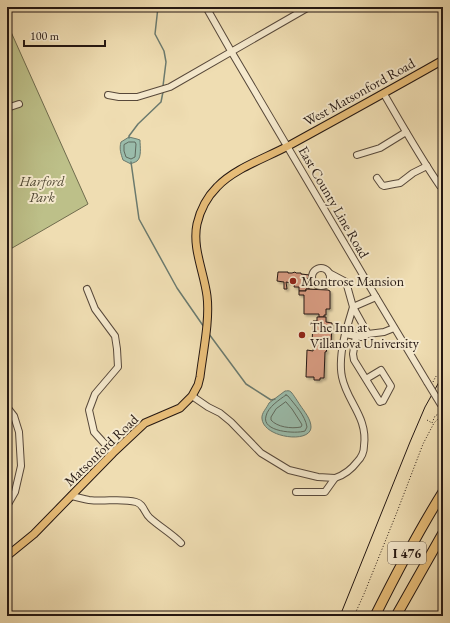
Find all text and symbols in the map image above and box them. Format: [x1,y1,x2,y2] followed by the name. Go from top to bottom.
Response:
[24,22,105,48] scale bar
[30,28,60,44] text: 100 m
[300,53,419,130] street label: West Matsonford Road
[295,143,374,262] street label: East County Line Road
[19,172,65,206] park label: Harford Park
[301,272,405,290] place label: Montrose Mansion
[288,276,298,286] marker: Montrose Mansion
[310,318,420,352] place label: The Inn at Villanova University
[297,330,307,340] marker: The Inn at Villanova University
[60,410,142,490] street label: Matsonford Road
[388,542,426,564] road number: I 476

